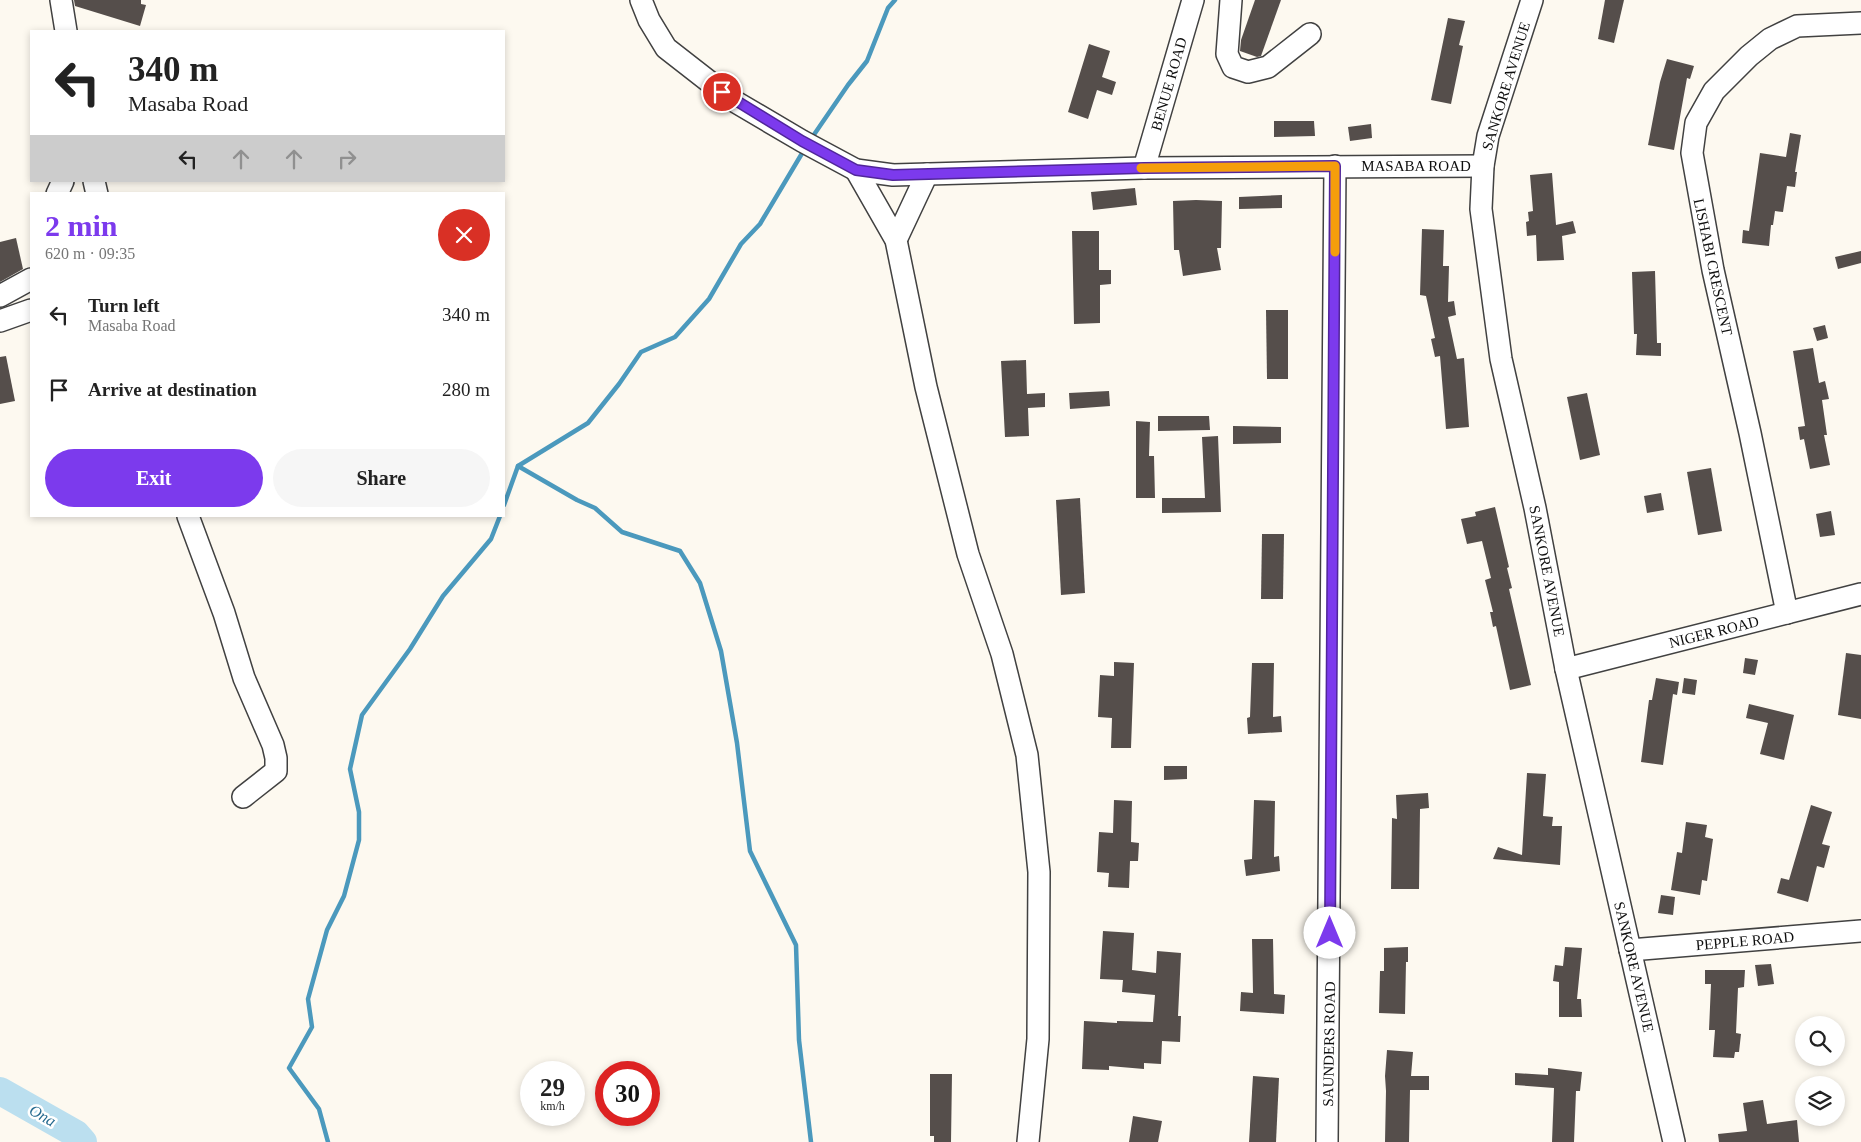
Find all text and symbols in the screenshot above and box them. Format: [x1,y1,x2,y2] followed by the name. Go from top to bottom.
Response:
[1479,20,1533,152] street label: SANKORE AVENUE
[1148,35,1190,132] street label: BENUE ROAD
[45,50,110,115] icon: left
[128,50,218,89] text: 340 m
[701,71,743,113] pin
[708,78,736,106] icon: arrive
[128,91,248,116] text: Masaba Road
[174,145,202,173] icon: left
[227,145,255,173] icon: ahead
[280,145,308,173] icon: ahead
[333,145,361,173] icon: right
[1361,158,1471,174] street label: MASABA ROAD
[1691,197,1735,337] street label: LISHABI CRESCENT
[45,209,118,242] text: 2 min
[438,209,490,261] button: close
[45,245,135,262] text: 620 m · 09:35
[88,295,160,316] text: Turn left
[45,301,73,329] icon: left
[442,304,490,325] text: 340 m
[88,317,176,334] text: Masaba Road
[45,376,73,404] icon: arrive
[88,379,257,400] text: Arrive at destination
[442,379,490,400] text: 280 m
[45,449,263,507] button: Exit
[273,449,490,507] button: Share
[1526,504,1568,638] street label: SANKORE AVENUE
[1667,613,1761,651] street label: NIGER ROAD
[1611,900,1657,1034] street label: SANKORE AVENUE
[1303,906,1355,958] position arrow
[1695,929,1795,953] street label: PEPPLE ROAD
[1320,981,1338,1107] street label: SAUNDERS ROAD
[1795,1016,1845,1126] map controls
[1795,1016,1845,1066] button: search
[595,1061,660,1126] speed limit sign: 30
[540,1074,565,1101] text: 29
[1795,1076,1845,1126] button: layers
[540,1099,565,1113] text: km/h
[27,1101,59,1130] water label: Ona

